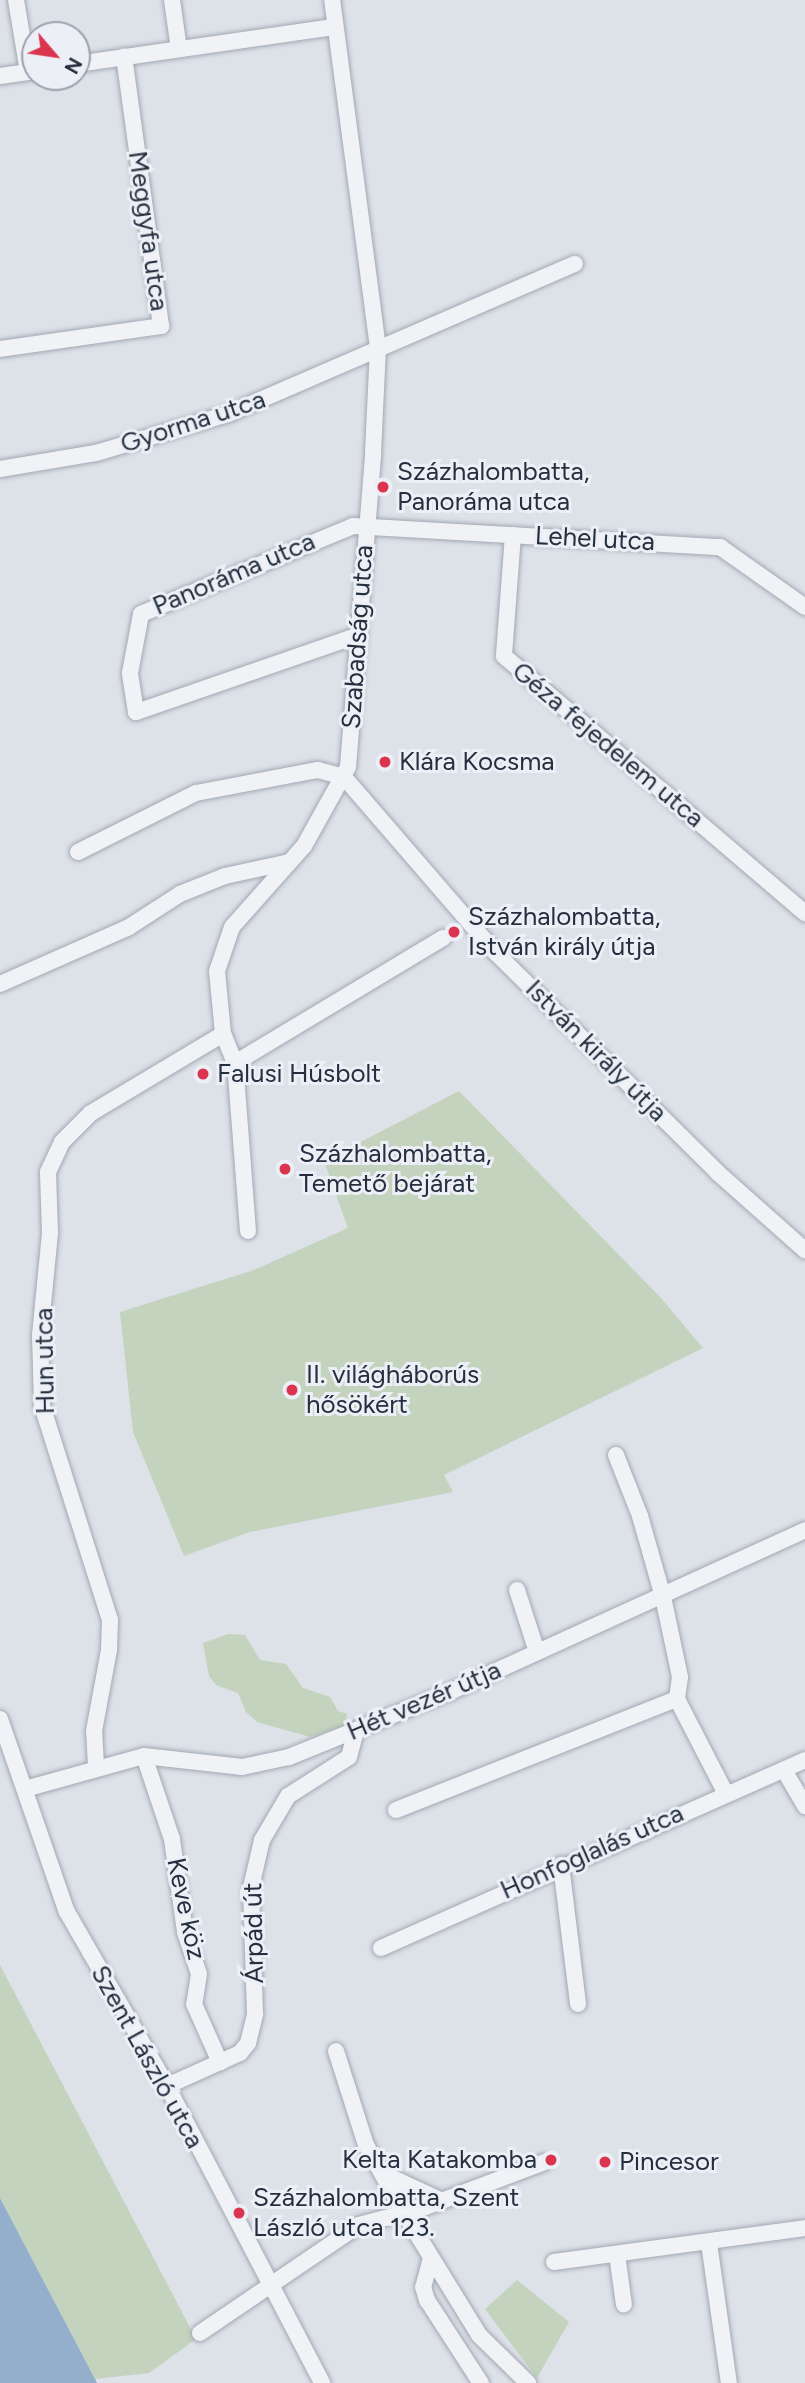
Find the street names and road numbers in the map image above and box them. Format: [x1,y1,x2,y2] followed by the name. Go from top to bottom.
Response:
[121,149,175,313] street label: Meggyfa utca
[117,384,269,460] street label: Gyorma utca
[534,520,656,558] street label: Lehel utca
[148,526,320,622] street label: Panoráma utca
[336,544,380,730] street label: Szabadság utca
[506,656,710,834] street label: Géza fejedelem utca
[519,974,673,1128] street label: István király útja
[28,1307,62,1415] street label: Hun utca
[342,1655,506,1747] street label: Hét vezér útja
[496,1798,688,1906] street label: Honfoglalás utca
[160,1855,212,1963] street label: Keve köz
[238,1882,270,1984] street label: Árpád út
[84,1960,210,2154] street label: Szent László utca

